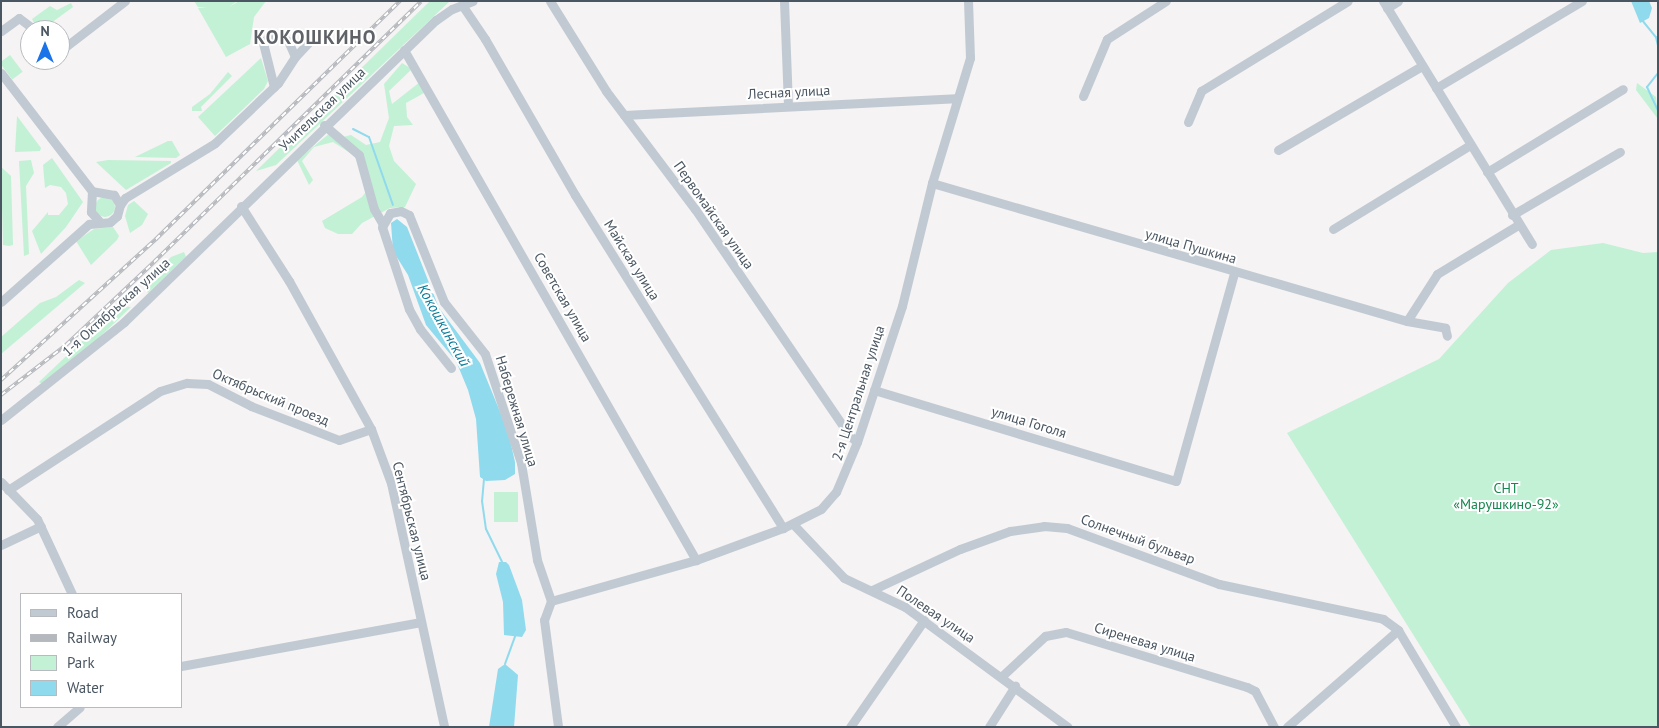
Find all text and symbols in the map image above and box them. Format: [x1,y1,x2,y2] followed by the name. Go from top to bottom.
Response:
[20,20,70,70] north arrow
[40,22,50,40] text: N
[252,27,378,49] district label: КОКОШКИНО
[275,64,369,154] street label: Учительская улица
[747,81,831,103] street label: Лесная улица
[670,158,758,272] street label: Первомайская улица
[601,217,663,303] street label: Майская улица
[1143,225,1239,267] street label: улица Пушкина
[531,249,595,345] street label: Советская улица
[59,254,173,360] street label: 1-я Октябрьская улица
[414,280,474,370] water label: Кокошкинский
[828,323,888,463] street label: 2-я Центральная улица
[492,353,542,469] street label: Набережная улица
[210,365,332,429] street label: Октябрьский проезд
[989,403,1069,441] street label: улица Гоголя
[389,460,435,582] street label: Сентябрьская улица
[1453,480,1559,512] park label: СНТ «Марушкино-92»
[1079,511,1197,567] street label: Солнечный бульвар
[894,582,978,646] street label: Полевая улица
[20,593,182,708] legend
[67,603,99,622] text: Road
[1092,619,1198,665] street label: Сиреневая улица
[67,628,117,647] text: Railway
[67,653,95,672] text: Park
[67,678,104,697] text: Water

